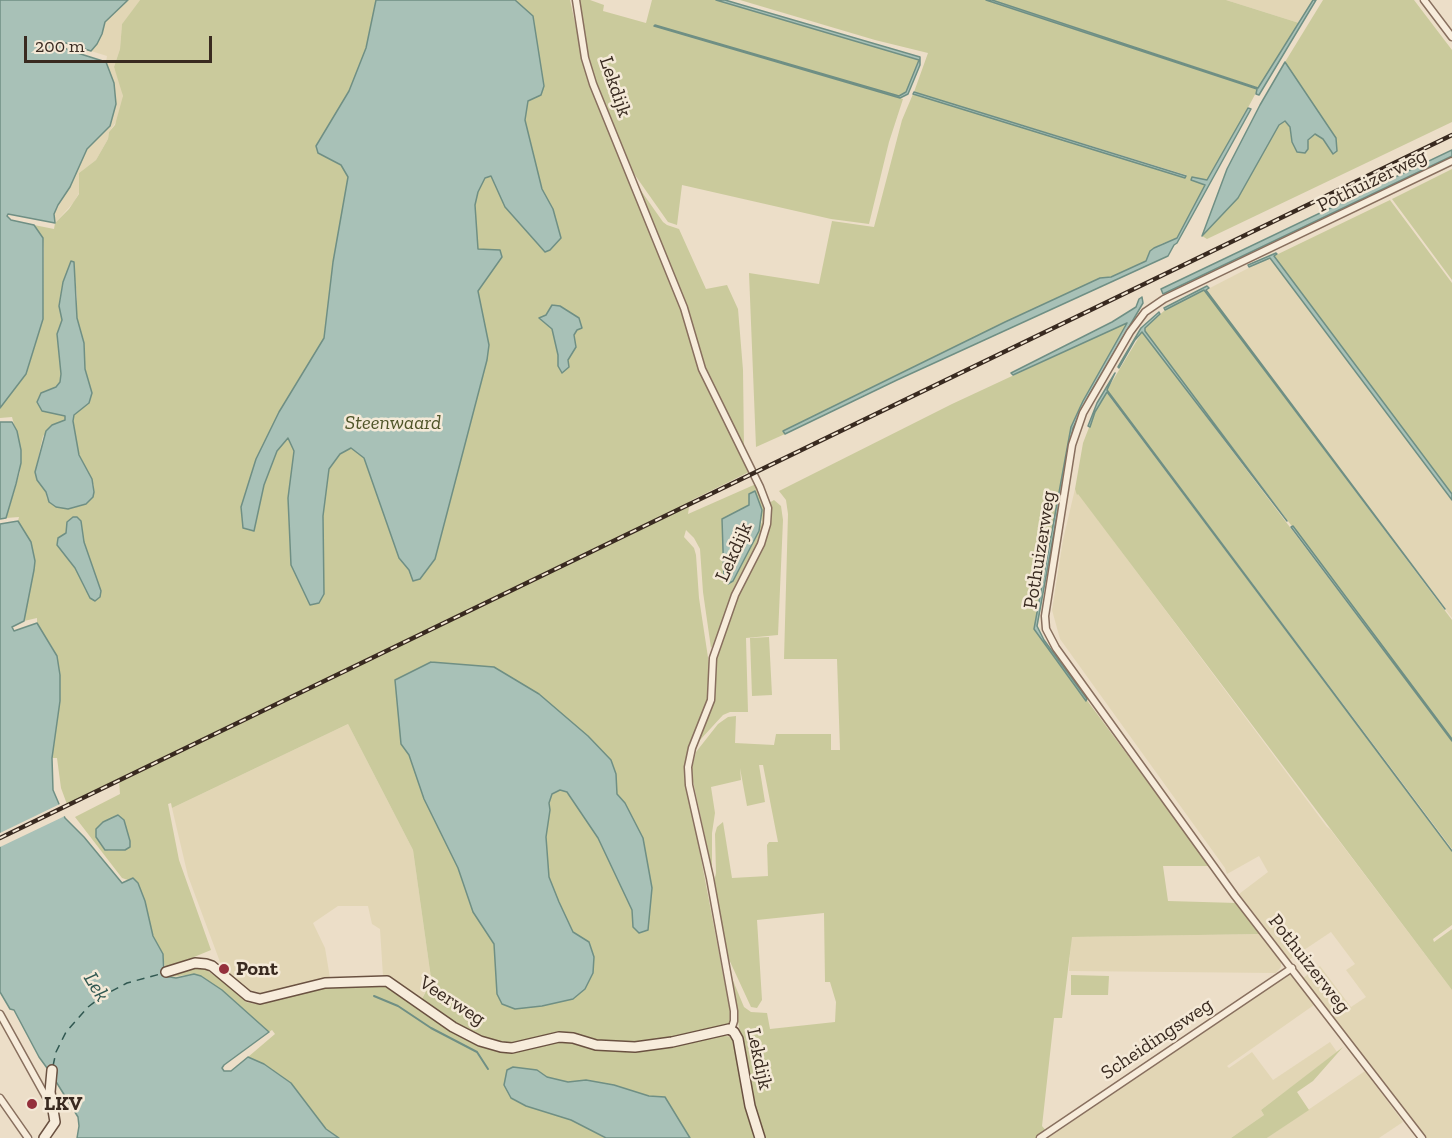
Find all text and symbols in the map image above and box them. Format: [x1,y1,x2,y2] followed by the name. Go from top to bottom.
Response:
[27,24,214,62] scale bar
[35,35,85,57] text: 200 m
[593,54,637,120] street label: Lekdijk
[1313,144,1431,218] street label: Pothuizerweg
[345,411,441,435] park label: Steenwaard
[1019,489,1061,611] street label: Pothuizerweg
[710,519,758,585] street label: Lekdijk
[1263,910,1355,1018] street label: Pothuizerweg
[236,957,278,981] place label: Pont
[217,962,231,976] marker: Pont
[78,968,114,1006] water label: Lek
[414,971,490,1031] street label: Veerweg
[1097,993,1217,1085] street label: Scheidingsweg
[741,1026,777,1092] street label: Lekdijk
[44,1092,82,1116] place label: LKV
[25,1097,39,1111] marker: LKV

